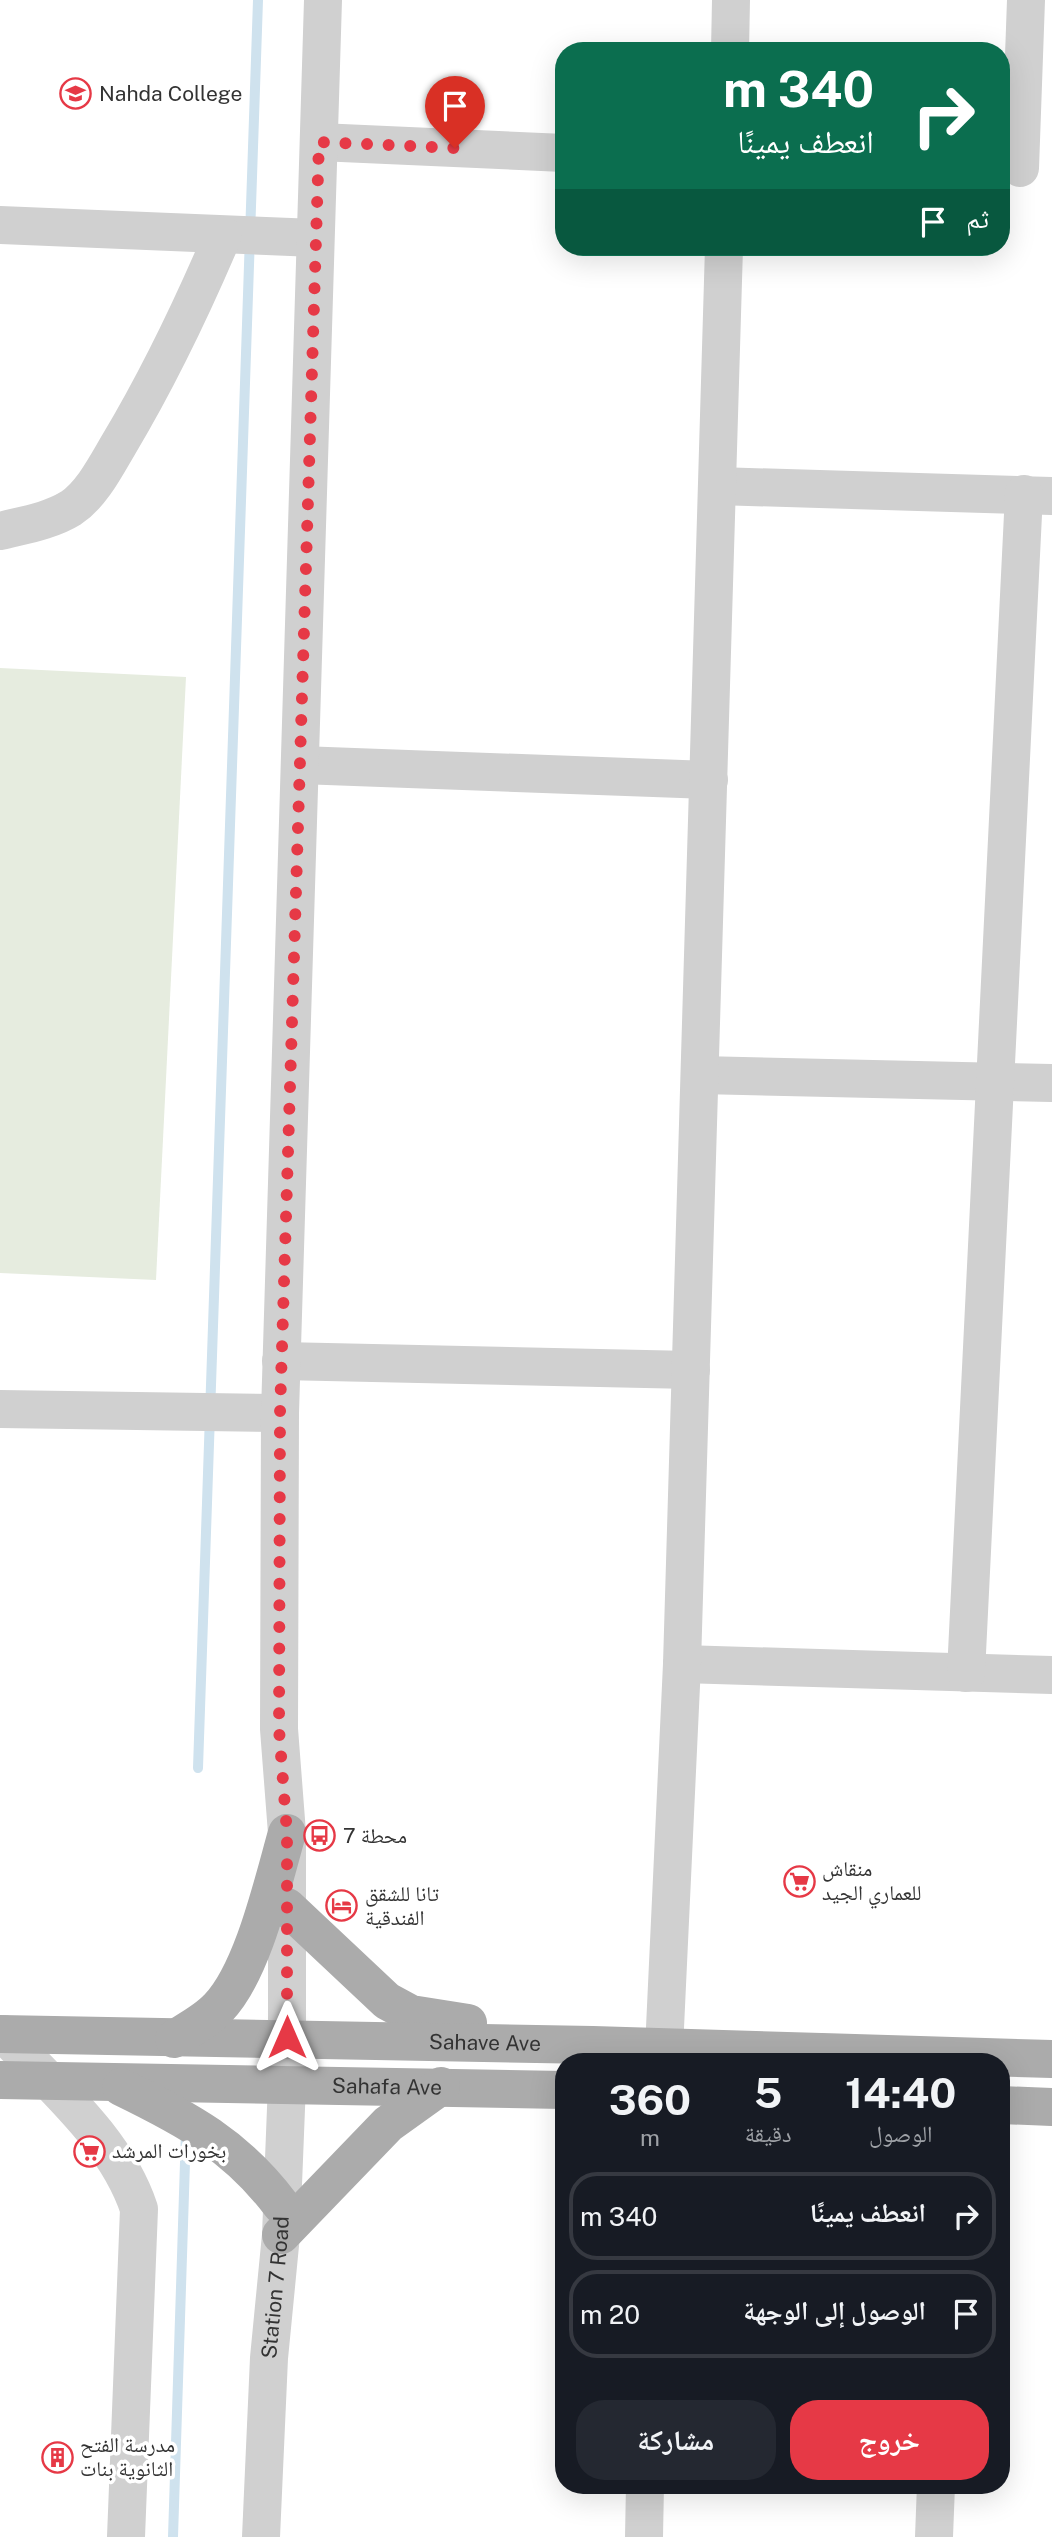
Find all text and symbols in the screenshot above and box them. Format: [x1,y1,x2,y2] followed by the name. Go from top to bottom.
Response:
[723,60,874,118] text: 340 m
[898,70,989,161] icon: right
[425,76,485,148] pin
[59,77,93,111] school or university icon: Nahda College
[99,81,242,106] place label: Nahda College
[436,87,474,125] icon: arrive
[737,123,874,160] text: انعطف يمينًا
[914,203,952,241] icon: arrive
[966,203,989,234] text: ثم
[303,1819,337,1853] bus stop icon: محطة 7
[343,1823,407,1848] place label: محطة 7
[822,1856,921,1909] place label: منقاش للعماري الجيد
[782,1864,816,1898] supermarket icon: منقاش للعماري الجيد
[365,1881,439,1930] place label: تانا للشقق الفندقية
[325,1889,359,1923] hotel icon: تانا للشقق الفندقية
[250,2000,324,2074] position arrow
[429,2029,541,2056] street label: Sahave Ave
[754,2068,782,2117] text: 5
[845,2068,956,2117] text: 14:40
[332,2073,442,2100] street label: Sahafa Ave
[609,2075,691,2124] text: 360
[745,2120,791,2147] text: دقيقة
[869,2120,933,2147] text: الوصول
[640,2124,660,2151] text: m
[72,2134,106,2168] supermarket icon: بخورات المرشد
[112,2138,226,2163] place label: بخورات المرشد
[810,2197,926,2228] text: انعطف يمينًا
[947,2197,985,2235] icon: right
[580,2201,657,2232] text: 340 m
[256,2216,294,2360] street label: Station 7 Road
[743,2295,926,2326] text: الوصول إلى الوجهة
[947,2295,985,2333] icon: arrive
[580,2299,640,2330] text: 20 m
[576,2400,776,2480] button: مشاركة
[790,2400,989,2480] button: خروج
[80,2432,175,2481] place label: مدرسة الفتح الثانوية بنات
[40,2440,74,2474] building icon: مدرسة الفتح الثانوية بنات

